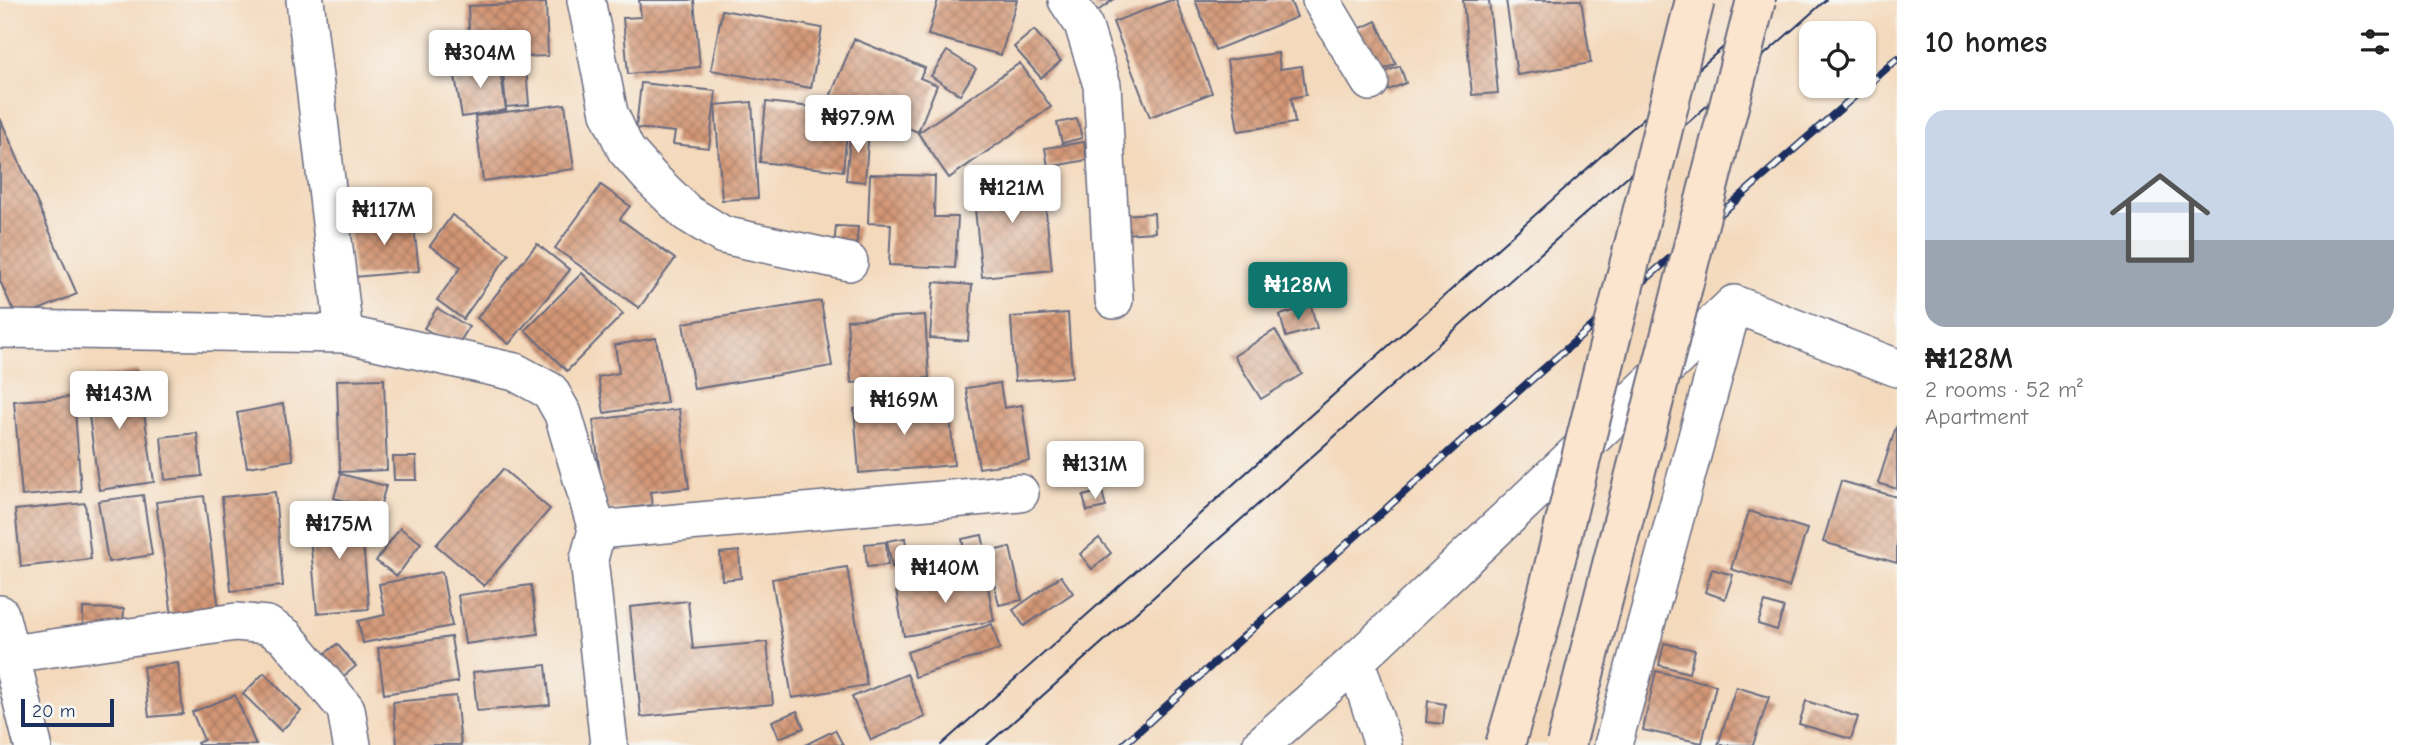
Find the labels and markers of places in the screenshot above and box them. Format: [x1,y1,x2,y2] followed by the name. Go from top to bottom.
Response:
[431,31,529,90] pin: ₦304M
[801,96,915,155] pin: ₦97.9M
[963,166,1061,225] pin: ₦121M
[335,188,433,247] pin: ₦117M
[1249,262,1347,322] pin: ₦128M
[70,372,168,431] pin: ₦143M
[855,378,953,437] pin: ₦169M
[1046,442,1144,501] pin: ₦131M
[290,502,388,561] pin: ₦175M
[896,546,994,605] pin: ₦140M

